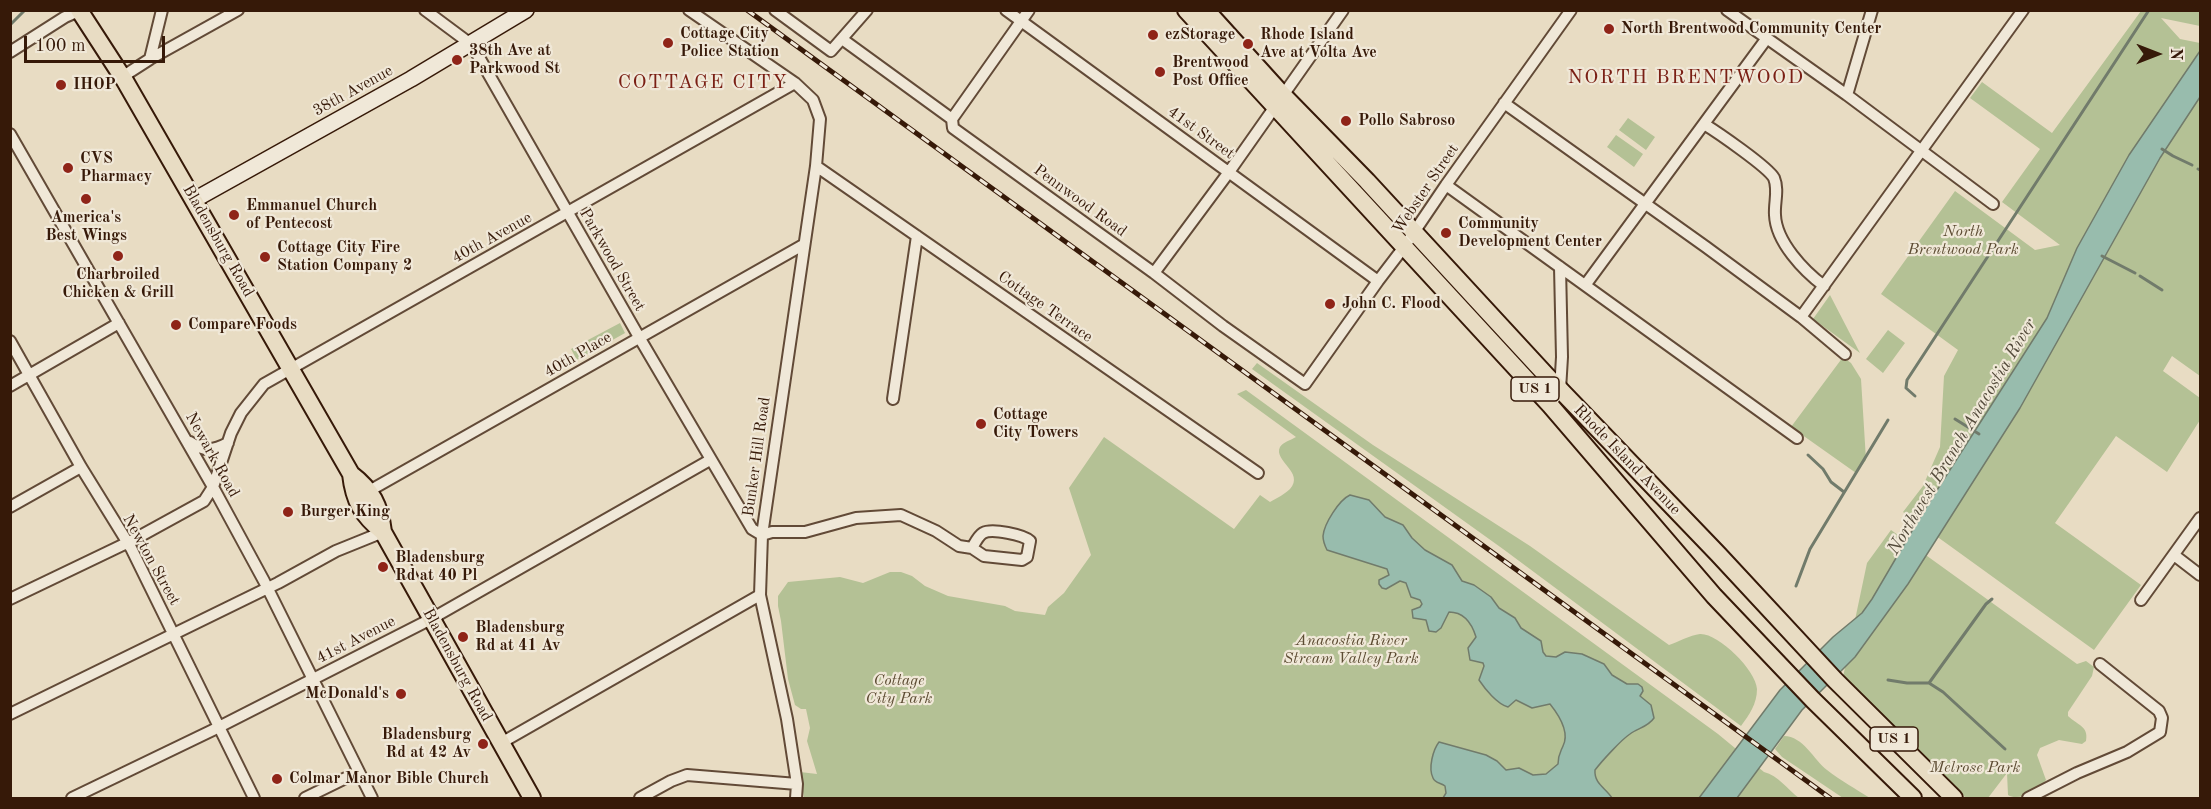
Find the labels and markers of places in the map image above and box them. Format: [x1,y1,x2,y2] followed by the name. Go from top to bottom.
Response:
[1621,19,1881,39] place label: North Brentwood Community Center
[1602,22,1616,36] marker: North Brentwood Community Center
[680,24,779,62] place label: Cottage City Police Station
[1165,25,1235,45] place label: ezStorage
[1260,25,1377,63] place label: Rhode Island Ave at Volta Ave
[1146,28,1160,42] marker: ezStorage
[661,36,675,50] marker: Cottage City Police Station
[1241,37,1255,51] marker: Rhode Island Ave at Volta Ave
[469,41,560,79] place label: 38th Ave at Parkwood St
[450,53,464,67] marker: 38th Ave at Parkwood St
[1172,53,1249,91] place label: Brentwood Post Office
[1153,65,1167,79] marker: Brentwood Post Office
[73,75,116,95] place label: IHOP
[54,78,68,92] marker: IHOP
[1358,111,1455,131] place label: Pollo Sabroso
[1339,114,1353,128] marker: Pollo Sabroso
[80,149,152,187] place label: CVS Pharmacy
[61,161,75,175] marker: CVS Pharmacy
[79,192,93,206] marker: America's Best Wings
[246,196,377,234] place label: Emmanuel Church of Pentecost
[45,208,127,246] place label: America's Best Wings
[227,208,241,222] marker: Emmanuel Church of Pentecost
[1458,214,1602,252] place label: Community Development Center
[1439,226,1453,240] marker: Community Development Center
[277,238,412,276] place label: Cottage City Fire Station Company 2
[111,249,125,263] marker: Charbroiled Chicken & Grill
[258,250,272,264] marker: Cottage City Fire Station Company 2
[62,265,174,303] place label: Charbroiled Chicken & Grill
[1342,294,1441,314] place label: John C. Flood
[1323,297,1337,311] marker: John C. Flood
[188,315,297,335] place label: Compare Foods
[169,318,183,332] marker: Compare Foods
[993,405,1078,443] place label: Cottage City Towers
[974,417,988,431] marker: Cottage City Towers
[300,502,390,522] place label: Burger King
[281,505,295,519] marker: Burger King
[395,548,484,586] place label: Bladensburg Rd at 40 Pl
[376,560,390,574] marker: Bladensburg Rd at 40 Pl
[475,618,564,656] place label: Bladensburg Rd at 41 Av
[456,630,470,644] marker: Bladensburg Rd at 41 Av
[305,684,389,704] place label: McDonald's
[394,687,408,701] marker: McDonald's
[382,725,471,763] place label: Bladensburg Rd at 42 Av
[476,737,490,751] marker: Bladensburg Rd at 42 Av
[289,769,489,789] place label: Colmar Manor Bible Church
[270,772,284,786] marker: Colmar Manor Bible Church

